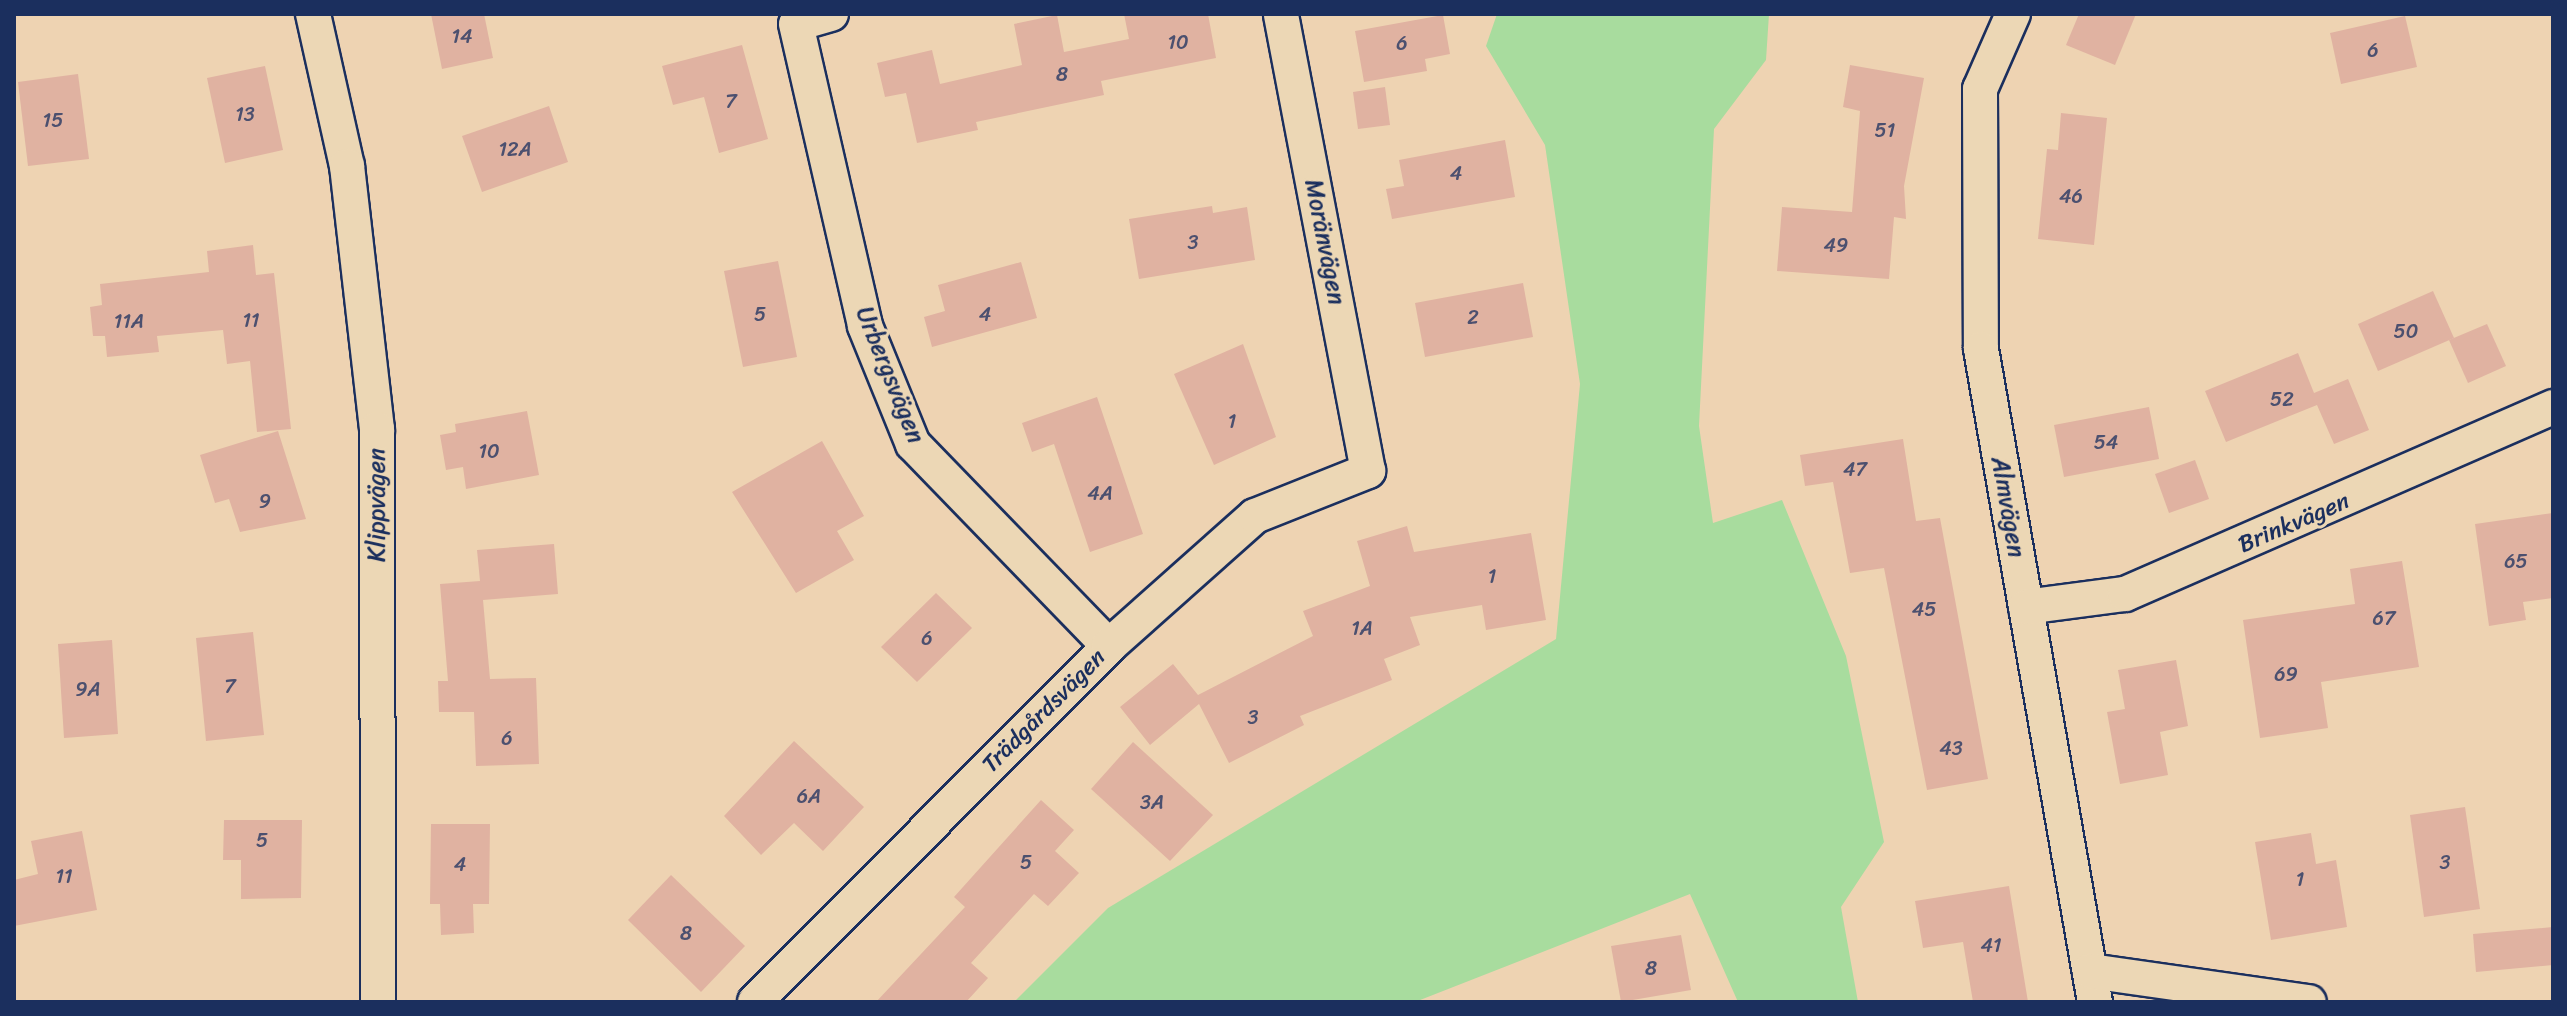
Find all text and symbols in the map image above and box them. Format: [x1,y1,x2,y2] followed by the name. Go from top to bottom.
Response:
[451,24,473,48] house number: 14
[1167,30,1189,54] house number: 10
[1396,31,1408,55] house number: 6
[2367,38,2379,62] house number: 6
[1056,62,1068,86] house number: 8
[725,89,737,113] house number: 7
[235,102,255,126] house number: 13
[43,108,63,132] house number: 15
[1875,118,1895,142] house number: 51
[498,137,532,161] house number: 12A
[1450,161,1462,185] house number: 4
[1299,177,1351,307] street label: Moränvägen
[2059,184,2083,208] house number: 46
[1188,230,1198,254] house number: 3
[1824,233,1848,257] house number: 49
[754,302,766,326] house number: 5
[979,302,991,326] house number: 4
[850,303,930,447] street label: Urbergsvägen
[1467,305,1479,329] house number: 2
[242,308,260,332] house number: 11
[114,309,144,333] house number: 11A
[2394,319,2418,343] house number: 50
[2270,387,2294,411] house number: 52
[1228,409,1236,433] house number: 1
[2094,430,2118,454] house number: 54
[478,439,500,463] house number: 10
[363,448,391,562] street label: Klippvägen
[1985,454,2031,560] street label: Almvägen
[1843,457,1867,481] house number: 47
[1087,481,1113,505] house number: 4A
[2234,487,2354,559] street label: Brinkvägen
[259,489,271,513] house number: 9
[2504,549,2528,573] house number: 65
[1488,564,1496,588] house number: 1
[1912,597,1936,621] house number: 45
[2373,606,2395,630] house number: 67
[1351,616,1373,640] house number: 1A
[921,626,933,650] house number: 6
[976,643,1112,779] street label: Trädgårdsvägen
[2274,662,2298,686] house number: 69
[224,674,236,698] house number: 7
[75,677,101,701] house number: 9A
[1248,705,1258,729] house number: 3
[501,726,513,750] house number: 6
[1939,736,1963,760] house number: 43
[797,784,821,808] house number: 6A
[1140,790,1164,814] house number: 3A
[256,828,268,852] house number: 5
[1020,850,1032,874] house number: 5
[2440,850,2450,874] house number: 3
[454,852,466,876] house number: 4
[55,864,73,888] house number: 11
[2296,867,2304,891] house number: 1
[680,921,692,945] house number: 8
[1980,933,2002,957] house number: 41
[1645,956,1657,980] house number: 8

